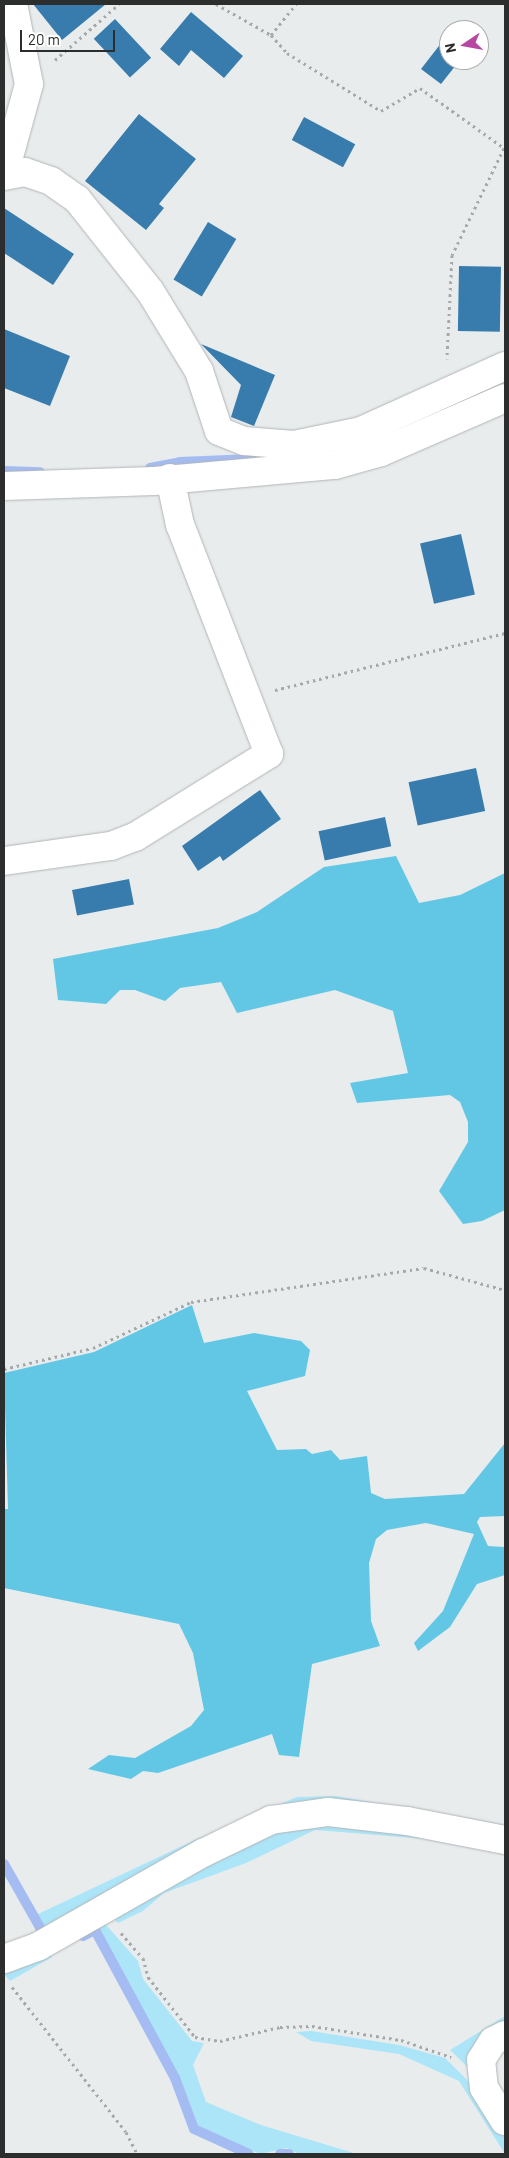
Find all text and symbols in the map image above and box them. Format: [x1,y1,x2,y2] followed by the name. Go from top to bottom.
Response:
[22,20,118,52] scale bar
[439,20,489,70] north arrow
[28,30,60,48] text: 20 m
[441,42,459,54] text: N

